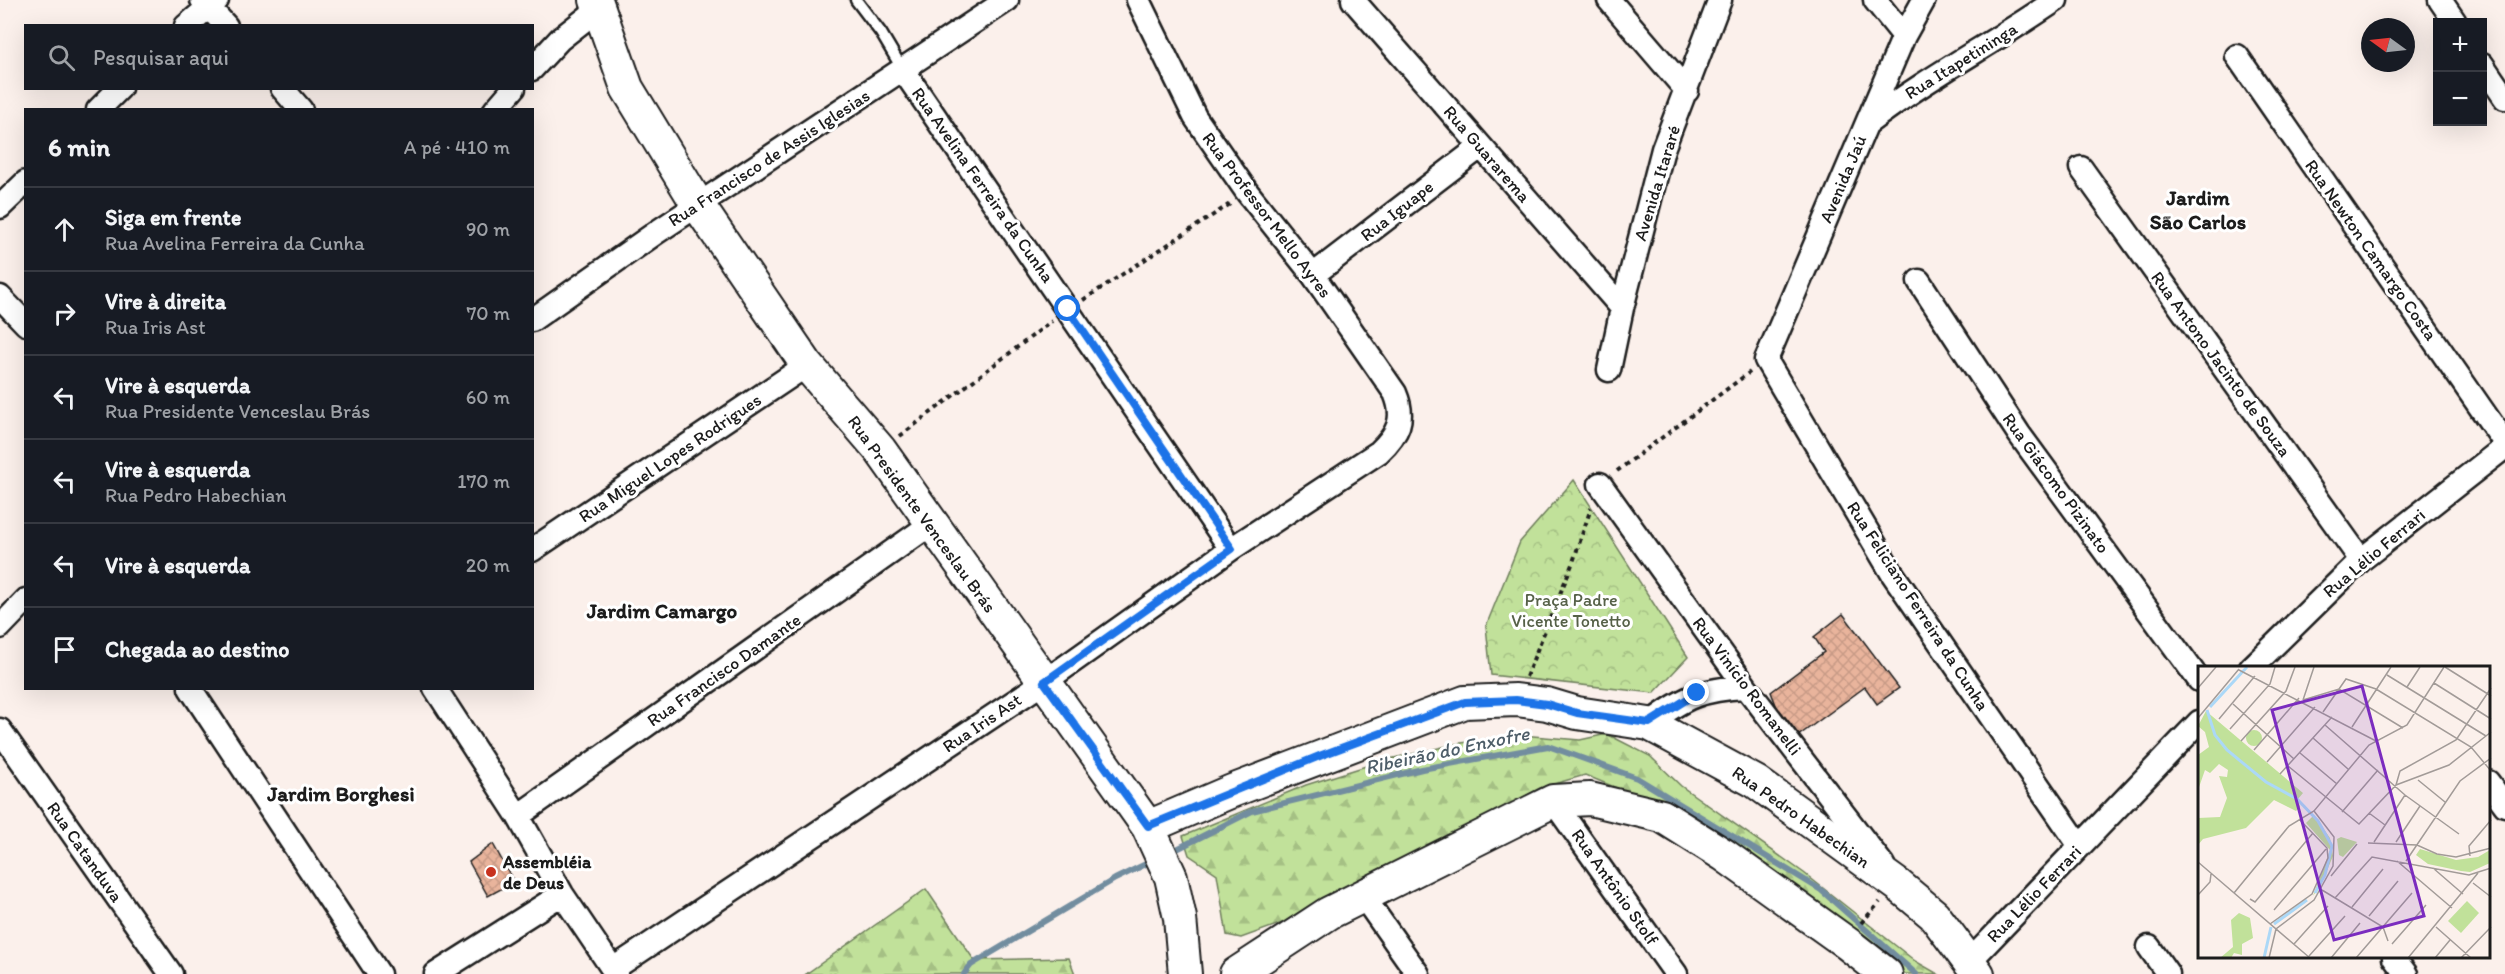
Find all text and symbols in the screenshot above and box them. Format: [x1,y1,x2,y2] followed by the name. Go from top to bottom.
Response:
[1901,17,2022,104] street label: Rua Itapetininga
[2361,18,2415,72] north arrow
[2433,18,2487,126] map controls
[2433,18,2487,72] button: +
[24,24,534,90] search box
[45,41,78,74] icon: search
[93,44,229,71] text: Pesquisar aqui
[2433,72,2487,126] button: −
[907,83,1059,288] street label: Rua Avelina Ferreira da Cunha
[664,85,874,231] street label: Rua Francisco de Assis Iglesias
[1439,101,1536,208] street label: Rua Guararema
[1629,122,1685,244] street label: Avenida Itararé
[1198,128,1336,302] street label: Rua Professor Mello Ayres
[48,131,110,163] text: 6 min
[1815,132,1871,226] street label: Avenida Jaú
[404,135,510,159] text: A pé · 410 m
[2300,155,2442,345] street label: Rua Newton Camargo Costa
[1356,176,1438,246] street label: Rua Iguape
[2150,185,2246,234] district label: Jardim São Carlos
[105,204,241,231] text: Siga em frente
[48,213,81,246] icon: ahead
[466,217,510,241] text: 90 m
[105,231,365,255] text: Rua Avelina Ferreira da Cunha
[2146,267,2296,461] street label: Rua Antono Jacinto de Souza
[105,288,226,315] text: Vire à direita
[1054,295,1080,321] route start
[48,297,81,330] icon: right
[466,301,510,325] text: 70 m
[105,315,206,339] text: Rua Iris Ast
[105,372,250,399] text: Vire à esquerda
[48,381,81,414] icon: left
[466,385,510,409] text: 60 m
[575,389,765,527] street label: Rua Miguel Lopes Rodrigues
[105,399,370,423] text: Rua Presidente Venceslau Brás
[1998,409,2114,557] street label: Rua Giácomo Pizinato
[843,411,1001,617] street label: Rua Presidente Venceslau Brás
[105,456,250,483] text: Vire à esquerda
[48,465,81,498] icon: left
[457,469,510,493] text: 170 m
[105,483,287,507] text: Rua Pedro Habechian
[1842,497,1994,715] street label: Rua Feliciano Ferreira da Cunha
[2318,504,2430,602] street label: Rua Lélio Ferrari
[48,549,81,582] icon: left
[105,552,250,579] text: Vire à esquerda
[466,553,510,577] text: 20 m
[1511,589,1631,632] park label: Praça Padre Vicente Tonetto
[586,598,738,624] district label: Jardim Camargo
[643,609,805,731] street label: Rua Francisco Damante
[1688,612,1806,760] street label: Rua Vinício Romanelli
[48,633,81,666] icon: arrive
[105,636,289,663] text: Chegada ao destino
[2198,666,2490,959] inset map
[1683,679,1709,705] route end
[938,688,1026,757] street label: Rua Iris Ast
[1363,721,1533,779] water label: Ribeirão do Enxofre
[1728,761,1874,873] street label: Rua Pedro Habechian
[266,781,415,807] district label: Jardim Borghesi
[42,797,128,907] street label: Rua Catanduva
[1567,824,1663,950] street label: Rua Antônio Stolf
[1982,841,2086,947] street label: Rua Lélio Ferrari
[502,851,592,894] place label: Assembléia de Deus
[484,865,498,879] marker: Assembléia de Deus

